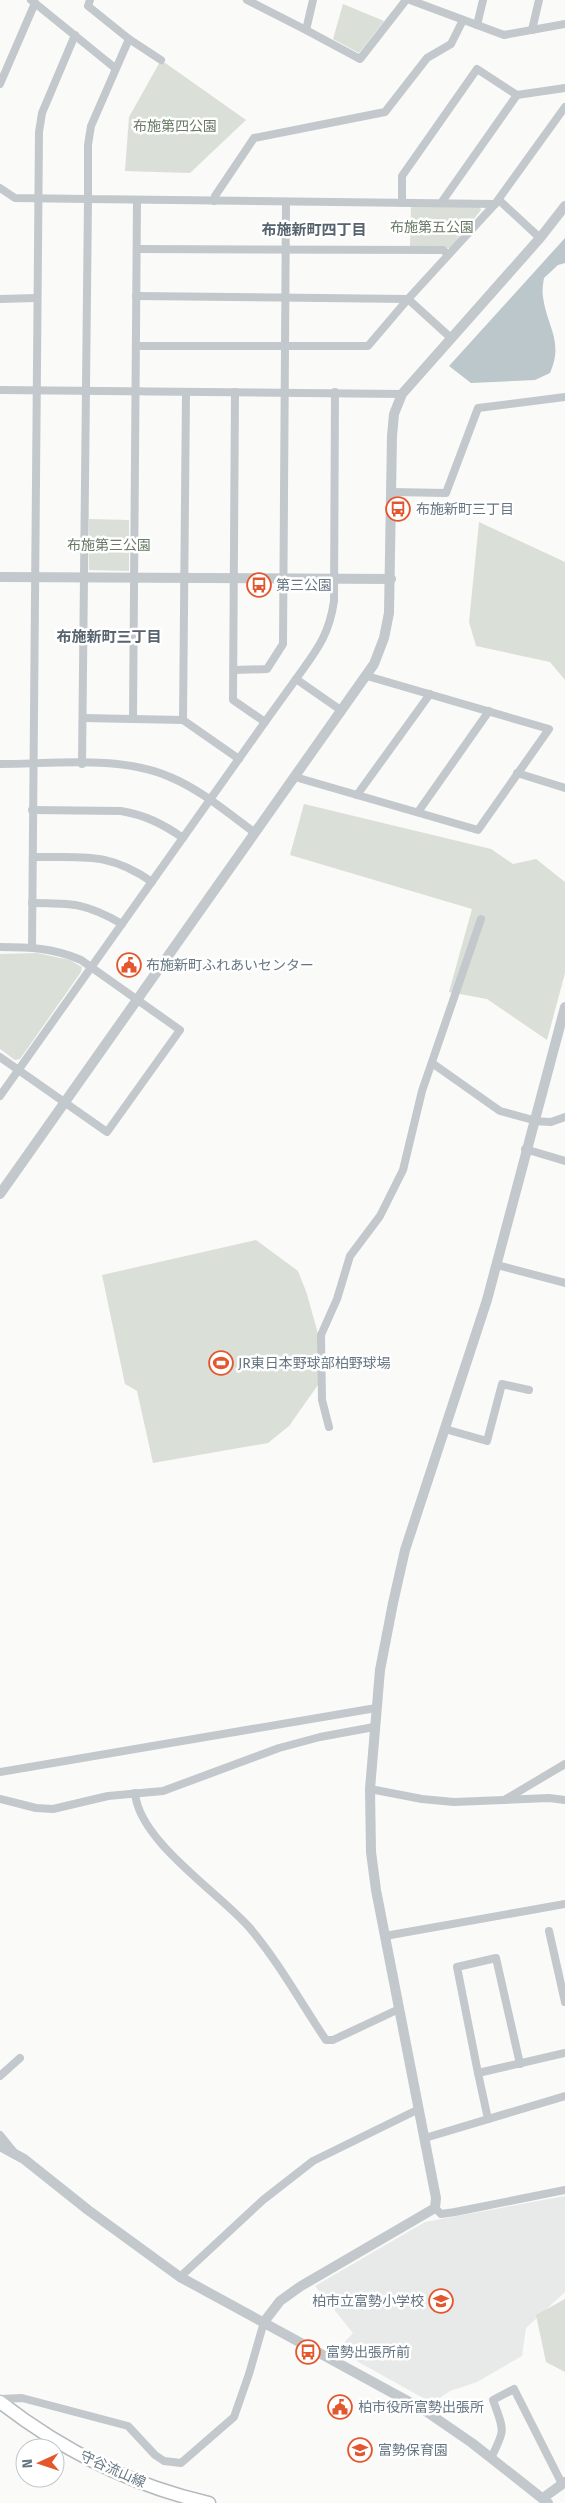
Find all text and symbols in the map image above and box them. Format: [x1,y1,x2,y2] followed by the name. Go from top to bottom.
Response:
[133,118,217,135] park label: 布施第四公園
[390,219,474,236] park label: 布施第五公園
[261,221,367,239] district label: 布施新町四丁目
[385,496,411,522] bus stop icon: 布施新町三丁目
[416,501,514,518] place label: 布施新町三丁目
[67,537,151,554] park label: 布施第三公園
[246,572,272,598] bus stop icon: 第三公園
[276,577,332,594] place label: 第三公園
[56,628,162,646] district label: 布施新町三丁目
[116,952,142,978] public building icon: 布施新町ふれあいセンター
[146,957,314,974] place label: 布施新町ふれあいセンター
[208,1350,234,1376] sports icon: JR東日本野球部柏野球場
[238,1355,391,1372] place label: JR東日本野球部柏野球場
[428,2288,454,2314] school or university icon: 柏市立富勢小学校
[312,2293,424,2310] place label: 柏市立富勢小学校
[295,2339,321,2365] bus stop icon: 富勢出張所前
[326,2344,410,2361] place label: 富勢出張所前
[327,2394,353,2420] public building icon: 柏市役所富勢出張所
[358,2399,484,2416] place label: 柏市役所富勢出張所
[347,2437,373,2463] school or university icon: 富勢保育園
[15,2438,65,2488] north arrow
[378,2442,448,2459] place label: 富勢保育園
[77,2447,148,2491] street label: 守谷流山線
[19,2459,36,2469] text: N

